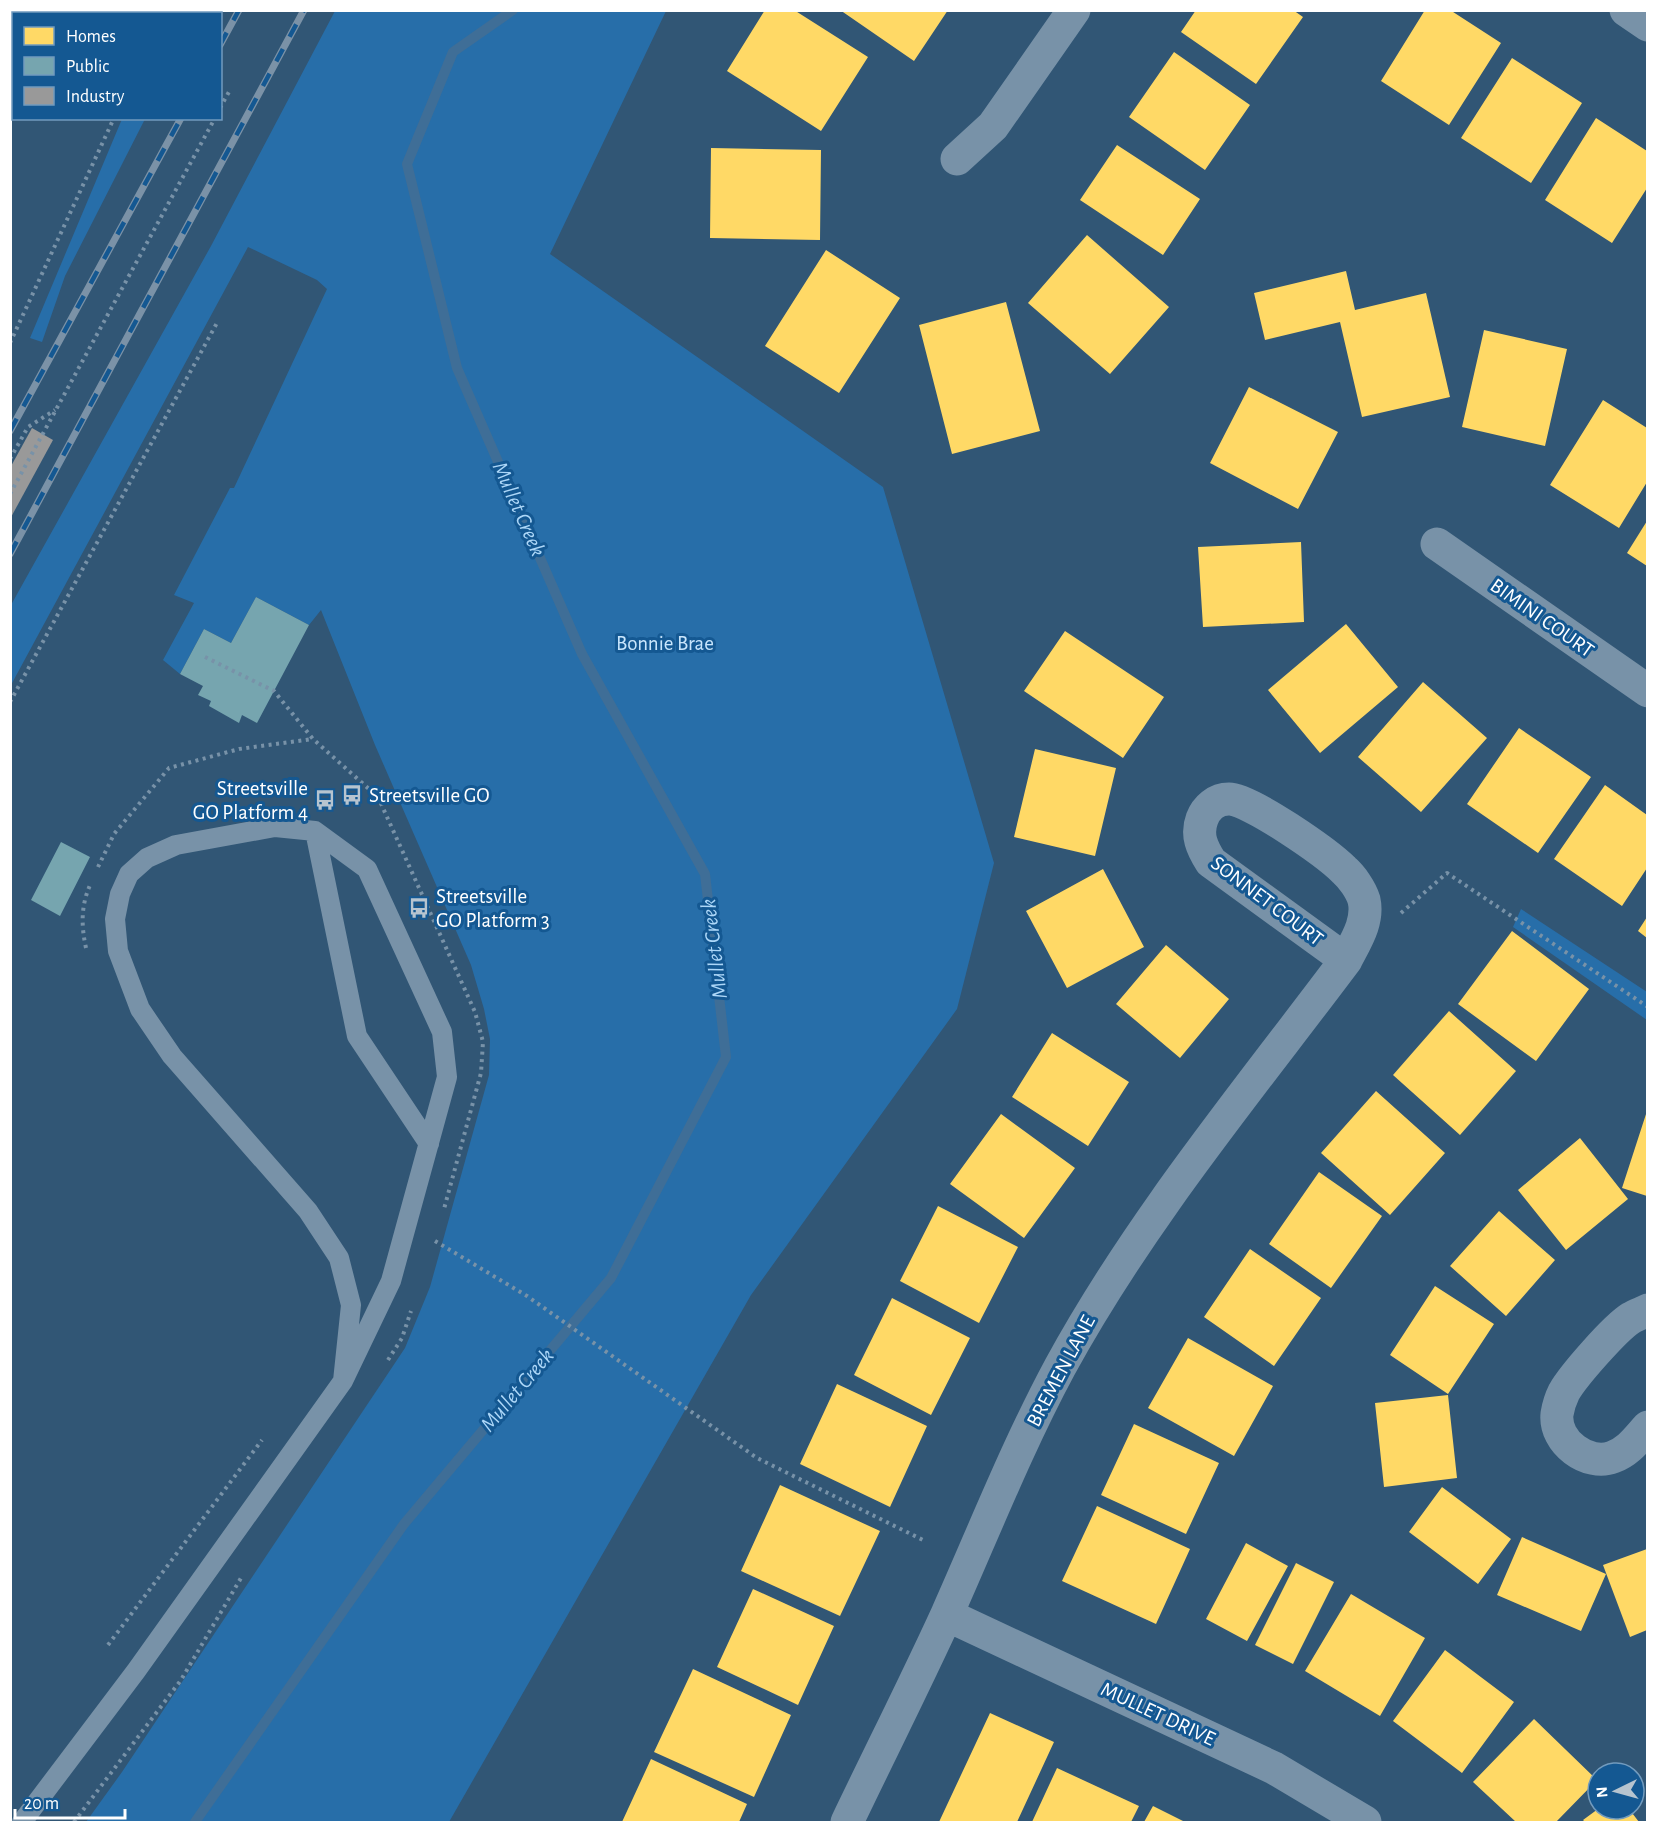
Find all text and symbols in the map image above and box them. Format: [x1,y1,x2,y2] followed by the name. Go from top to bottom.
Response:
[12,12,222,120] legend
[66,28,116,46] text: Homes
[66,58,109,76] text: Public
[66,88,125,106] text: Industry
[488,459,550,559] water label: Mullet Creek
[1486,575,1598,661] street label: BIMINI COURT
[616,633,714,654] park label: Bonnie Brae
[193,778,308,823] place label: Streetsville GO Platform 4
[340,783,364,807] bus stop icon: Streetsville GO
[369,785,490,806] place label: Streetsville GO
[313,788,337,812] bus stop icon: Streetsville GO Platform 4
[1207,852,1327,950] street label: SONNET COURT
[436,886,550,931] place label: Streetsville GO Platform 3
[407,896,431,920] bus stop icon: Streetsville GO Platform 3
[697,898,731,1000] water label: Mullet Creek
[1023,1312,1099,1430] street label: BREMEN LANE
[476,1344,558,1436] water label: Mullet Creek
[1098,1678,1218,1750] street label: MULLET DRIVE
[1586,1761,1646,1821] north arrow
[15,1782,124,1820] scale bar
[1594,1786,1611,1798] text: N
[24,1795,59,1813] text: 20 m

